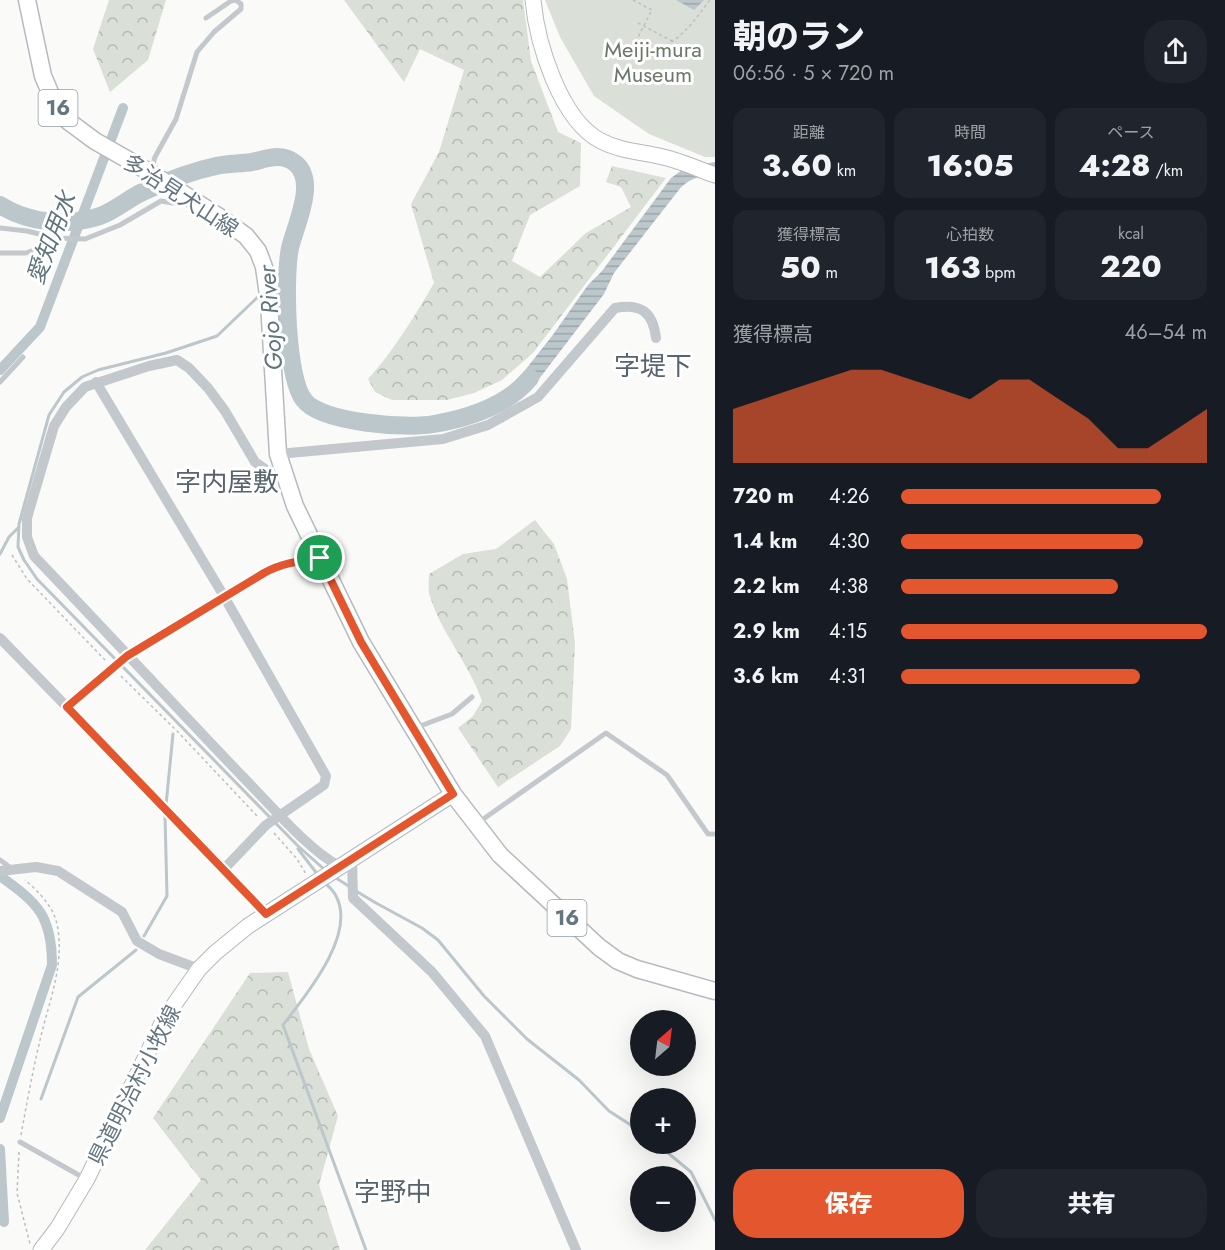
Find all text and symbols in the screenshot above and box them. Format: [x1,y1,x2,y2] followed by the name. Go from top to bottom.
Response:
[733,13,865,60] text: 朝のラン
[1144,20,1207,83] button: share
[604,33,702,90] park label: Meiji-mura Museum
[733,59,894,88] text: 06:56 · 5 × 720 m
[38,90,78,126] road number: 16
[793,121,825,144] text: 距離
[954,121,986,144] text: 時間
[1107,121,1155,144] text: ペース
[762,144,832,187] text: 3.60
[926,144,1014,187] text: 16:05
[1079,144,1151,187] text: 4:28
[117,146,245,244] street label: 多治見犬山線
[832,159,856,182] text: km
[1151,159,1183,182] text: /km
[17,184,86,289] water label: 愛知用水
[1118,222,1144,245] text: kcal
[777,223,841,246] text: 獲得標高
[946,223,994,246] text: 心拍数
[1100,245,1162,288] text: 220
[780,246,821,289] text: 50
[924,246,980,289] text: 163
[821,261,838,284] text: m
[980,261,1016,284] text: bpm
[249,262,291,372] water label: Gojo River
[1124,318,1207,347] text: 46–54 m
[733,320,813,349] text: 獲得標高
[614,347,692,385] district label: 字堤下
[175,463,279,501] district label: 字内屋敷
[733,482,794,511] text: 720 m
[829,482,870,511] text: 4:26
[733,527,798,556] text: 1.4 km
[829,527,870,556] text: 4:30
[294,532,345,583] pin
[303,541,336,574] icon: arrive
[733,572,800,601] text: 2.2 km
[829,572,869,601] text: 4:38
[733,617,800,646] text: 2.9 km
[829,617,867,646] text: 4:15
[733,662,799,691] text: 3.6 km
[829,662,867,691] text: 4:31
[548,900,586,936] road number: 16
[80,999,188,1171] street label: 県道明治村小牧線
[630,1010,696,1076] north arrow
[630,1010,696,1232] map controls
[630,1088,696,1154] button: +
[630,1166,696,1232] button: −
[733,1169,964,1238] button: 保存
[976,1169,1207,1238] button: 共有
[354,1173,432,1211] district label: 字野中

